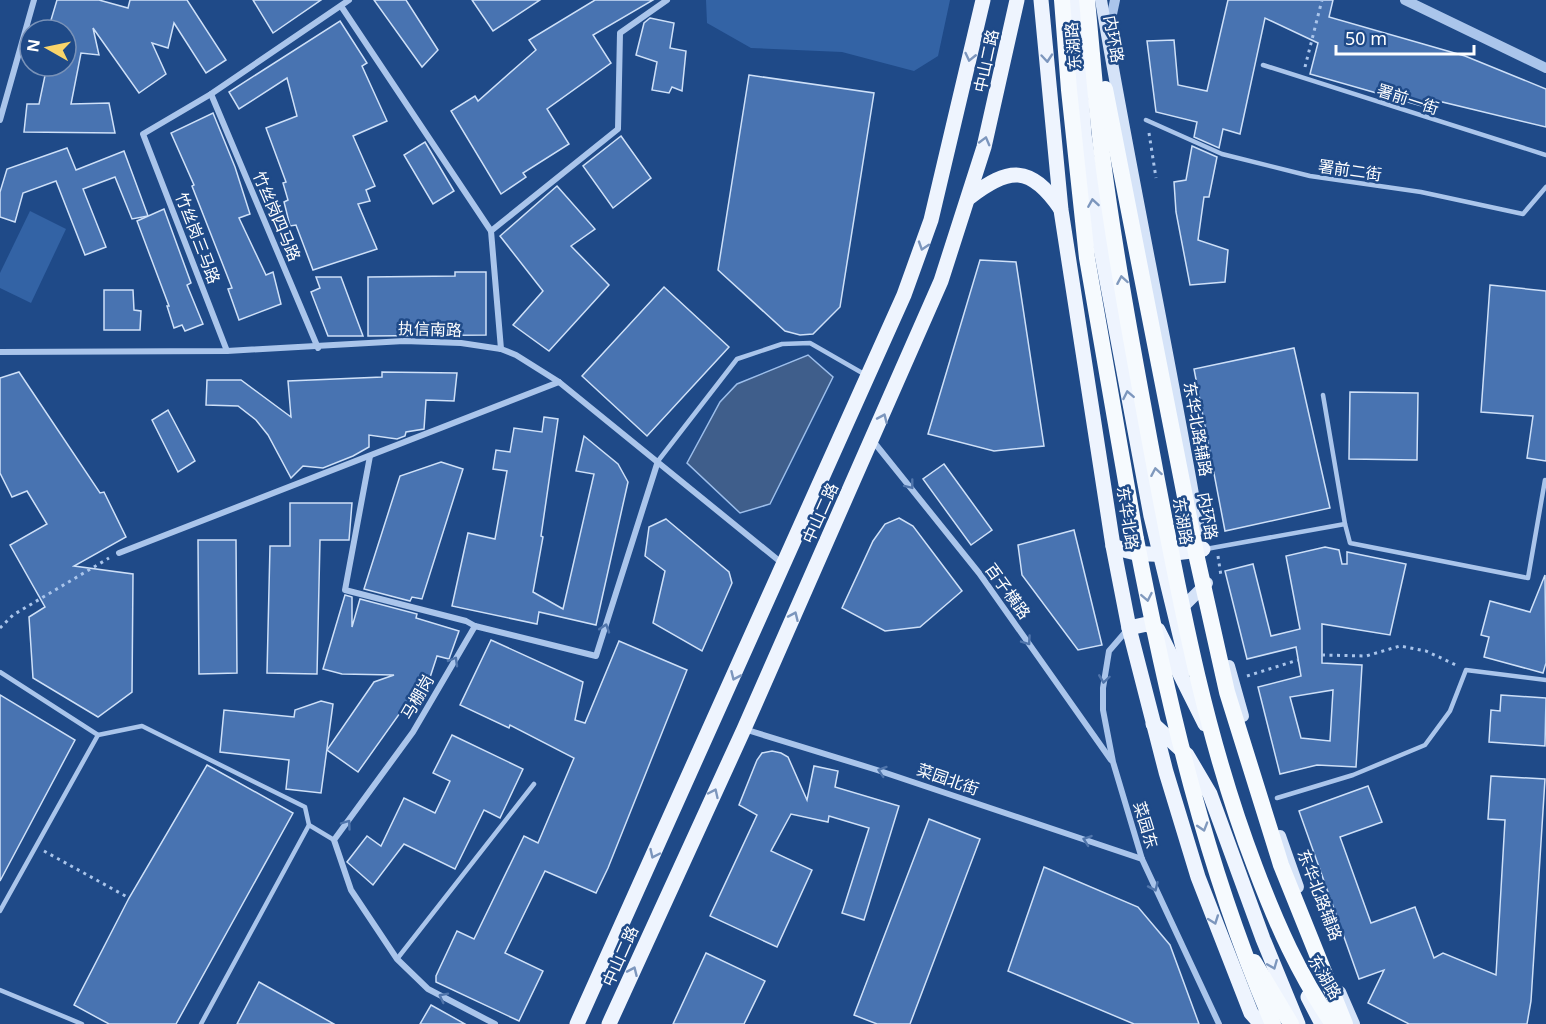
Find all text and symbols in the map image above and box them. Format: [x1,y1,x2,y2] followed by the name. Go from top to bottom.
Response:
[1099,13,1129,65] street label: 内环路
[18,18,78,78] north arrow
[1336,18,1474,56] scale bar
[1060,21,1086,71] street label: 东湖路
[1345,26,1387,50] text: 50 m
[969,27,1003,95] street label: 中山二路
[21,38,45,54] text: N
[964,52,977,62] one-way arrow
[1040,54,1053,63] one-way arrow
[1374,79,1442,119] street label: 署前一街
[978,136,991,146] one-way arrow
[1317,155,1383,185] street label: 署前二街
[248,168,306,264] street label: 竹丝岗四马路
[171,189,225,287] street label: 竹丝岗三马路
[1088,199,1100,208] one-way arrow
[917,240,930,251] one-way arrow
[1116,276,1129,286] one-way arrow
[398,317,462,341] street label: 执信南路
[1179,380,1217,478] street label: 东华北路辅路
[1122,390,1135,400] one-way arrow
[875,414,887,425] one-way arrow
[1150,468,1163,478] one-way arrow
[797,479,843,547] street label: 中山二路
[903,479,914,490] one-way arrow
[1112,485,1144,551] street label: 东华北路
[1193,490,1223,542] street label: 内环路
[1168,495,1198,547] street label: 东湖路
[980,559,1036,623] street label: 百子横路
[1140,591,1153,601] one-way arrow
[787,611,799,622] one-way arrow
[598,623,610,634] one-way arrow
[1020,635,1031,646] one-way arrow
[447,657,458,667] one-way arrow
[730,670,742,681] one-way arrow
[395,671,439,723] street label: 马棚岗
[1098,674,1111,683] one-way arrow
[914,758,982,800] street label: 菜园北街
[877,766,888,779] one-way arrow
[707,789,719,800] one-way arrow
[1128,799,1164,851] street label: 菜园东
[339,819,350,830] one-way arrow
[1196,821,1208,832] one-way arrow
[1082,835,1093,848] one-way arrow
[1293,846,1347,944] street label: 东华北路辅路
[650,847,662,858] one-way arrow
[1147,881,1159,892] one-way arrow
[1207,914,1220,925] one-way arrow
[597,922,643,990] street label: 中山二路
[1303,951,1347,1003] street label: 东湖路
[1266,959,1278,970] one-way arrow
[626,966,638,977] one-way arrow
[438,993,449,1004] one-way arrow

